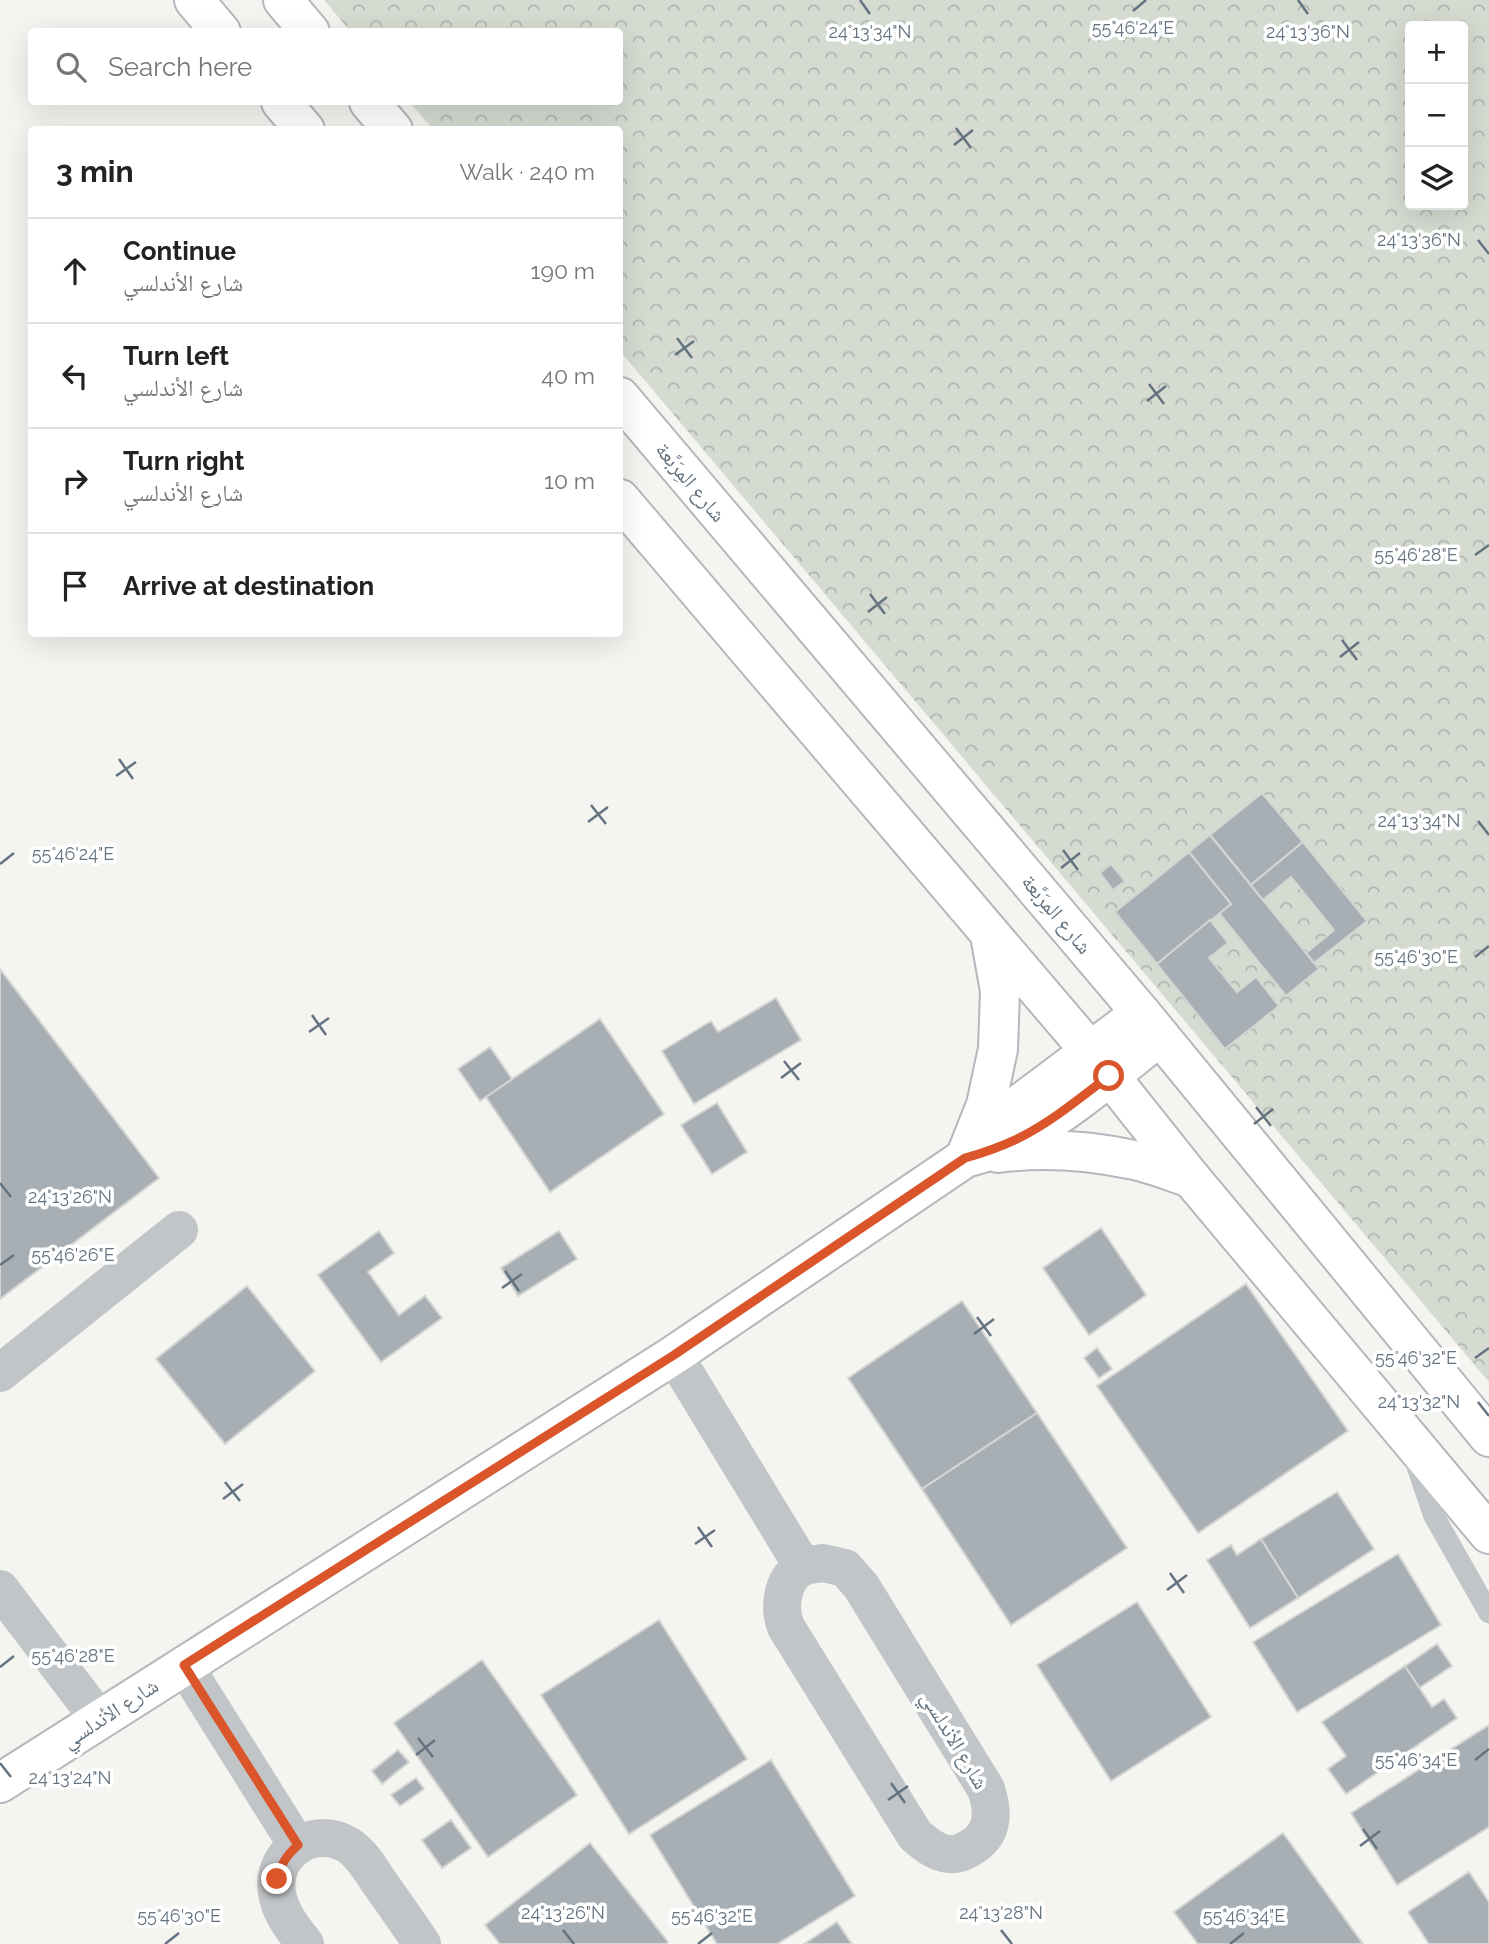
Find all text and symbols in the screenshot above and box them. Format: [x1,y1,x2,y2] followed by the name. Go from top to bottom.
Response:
[1092,17,1174,38] text: 55°46'24"E
[829,21,911,42] text: 24°13'34"N
[1266,21,1350,42] text: 24°13'36"N
[1405,21,1468,210] map controls
[1405,21,1468,84] button: +
[28,28,623,105] search box
[52,48,90,86] icon: search
[108,52,252,82] text: Search here
[1405,84,1468,147] button: −
[1405,147,1468,210] button: layers
[56,154,134,189] text: 3 min
[459,158,595,185] text: Walk · 240 m
[1377,229,1461,250] text: 24°13'36"N
[123,236,236,266] text: Continue
[56,252,94,290] icon: ahead
[531,257,595,284] text: 190 m
[123,269,243,296] text: شارع الأندلسي
[123,341,229,371] text: Turn left
[56,357,94,395] icon: left
[541,362,595,389] text: 40 m
[123,374,243,401] text: شارع الأندلسي
[650,437,731,527] street label: شارع المِرَبَّعة
[123,446,244,476] text: Turn right
[56,462,94,500] icon: right
[544,467,595,494] text: 10 m
[123,479,243,506] text: شارع الأندلسي
[1374,544,1458,565] text: 55°46'28"E
[56,567,94,605] icon: arrive
[123,571,374,601] text: Arrive at destination
[1378,810,1460,831] text: 24°13'34"N
[32,843,114,864] text: 55°46'24"E
[1016,869,1097,959] street label: شارع المِرَبَّعة
[1374,946,1458,967] text: 55°46'30"E
[1093,1060,1124,1091] route start
[28,1186,112,1207] text: 24°13'26"N
[31,1244,115,1265] text: 55°46'26"E
[1375,1347,1457,1368] text: 55°46'32"E
[1378,1391,1460,1412] text: 24°13'32"N
[31,1645,115,1666] text: 55°46'28"E
[57,1673,165,1757] street label: شارع الأندلسي
[912,1687,994,1796] street label: شارع الأندلسي
[1375,1749,1457,1770] text: 55°46'34"E
[29,1767,111,1788] text: 24°13'24"N
[261,1863,292,1894] route end
[521,1902,605,1923] text: 24°13'26"N
[959,1902,1043,1923] text: 24°13'28"N
[137,1905,221,1926] text: 55°46'30"E
[671,1905,753,1926] text: 55°46'32"E
[1203,1905,1285,1926] text: 55°46'34"E

